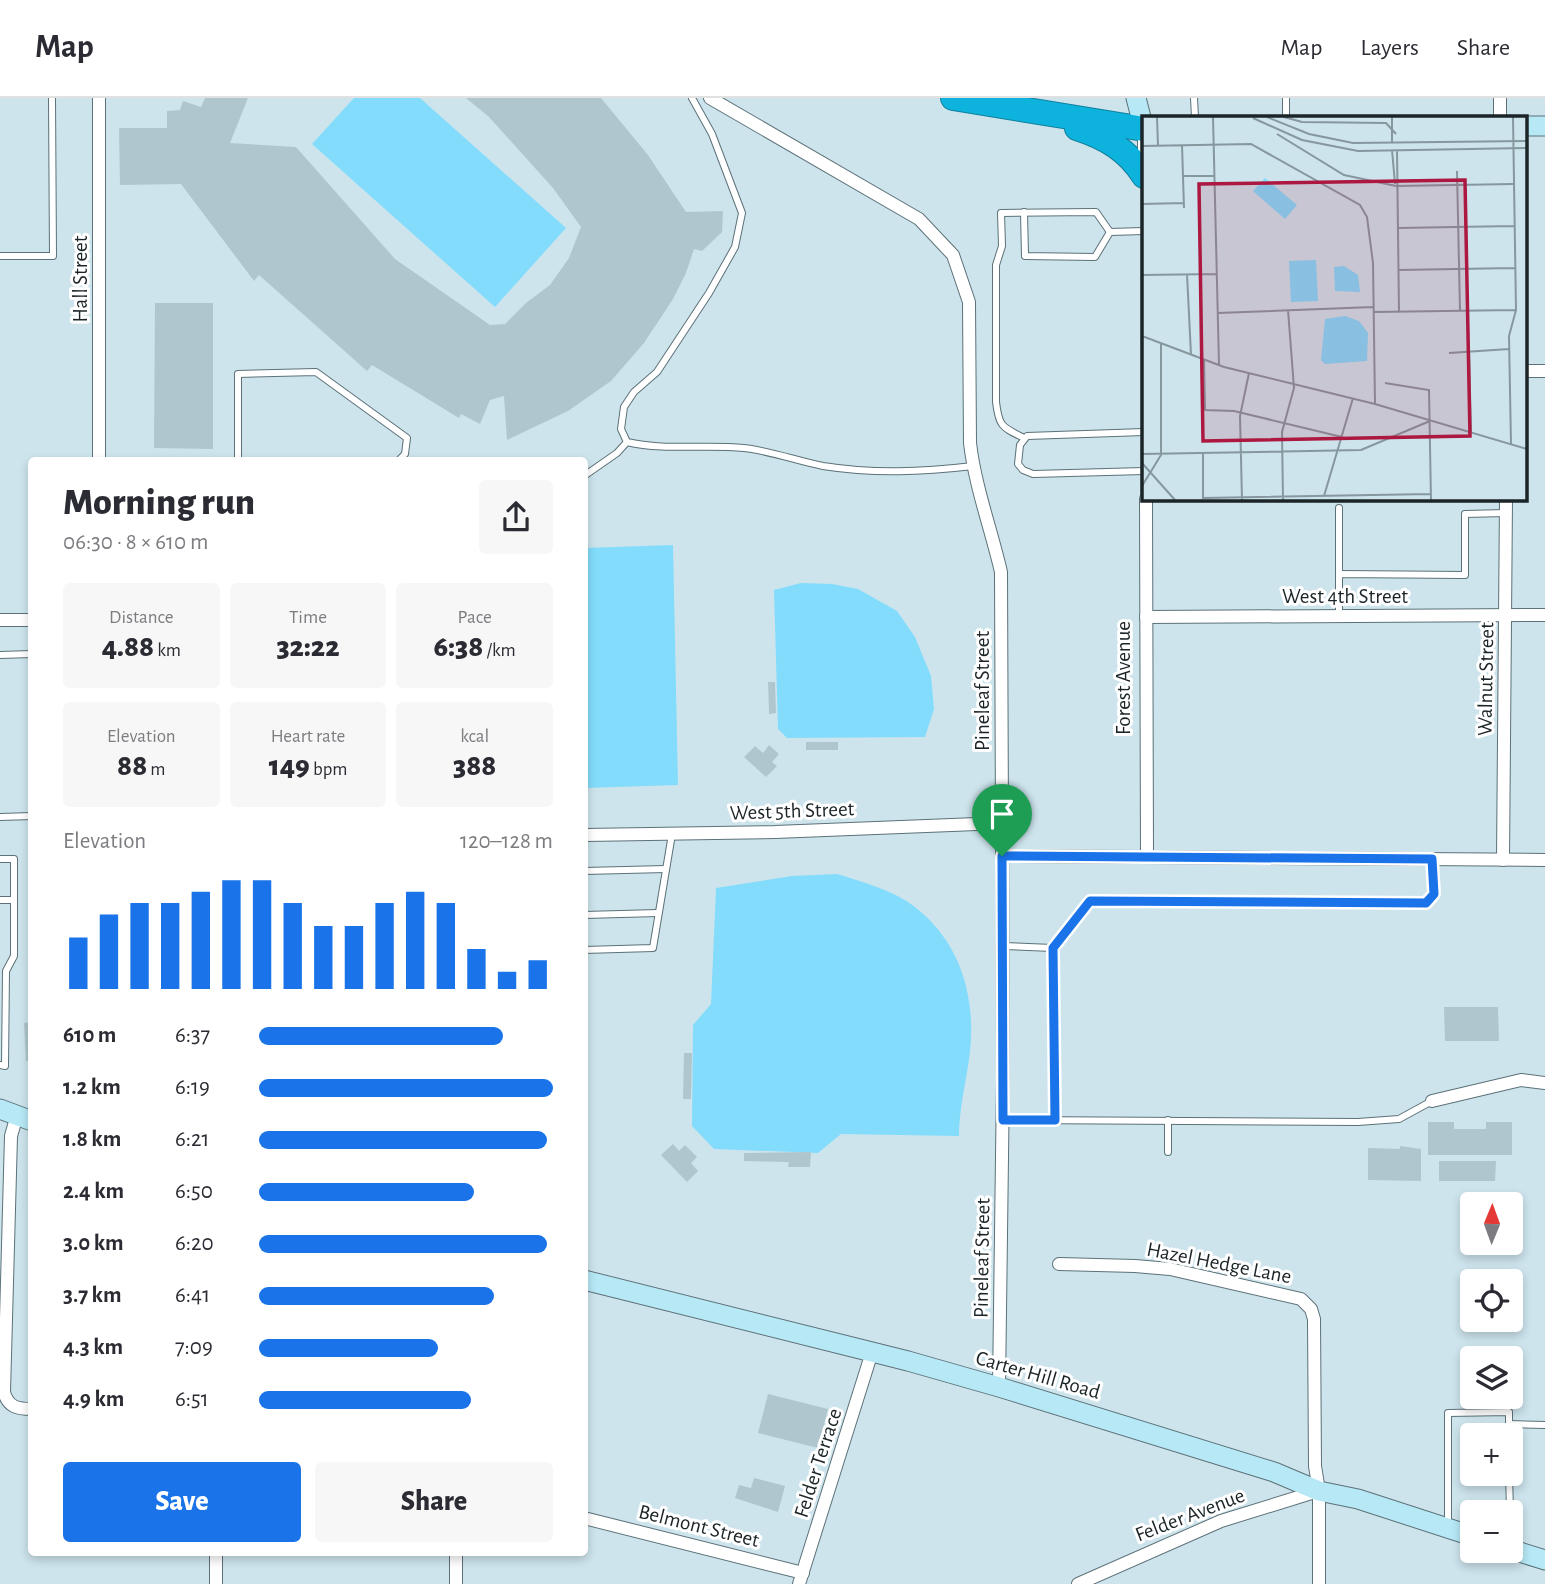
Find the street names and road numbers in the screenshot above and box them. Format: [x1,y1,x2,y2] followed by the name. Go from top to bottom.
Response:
[70,235,91,322] street label: Hall Street
[1282,586,1408,607] street label: West 4th Street
[1113,621,1134,735] street label: Forest Avenue
[1475,622,1497,736] street label: Walnut Street
[972,631,993,751] street label: Pineleaf Street
[729,798,855,824] street label: West 5th Street
[970,1197,994,1318] street label: Pineleaf Street
[1145,1239,1293,1287] street label: Hazel Hedge Lane
[973,1347,1103,1403] street label: Carter Hill Road
[790,1406,846,1520] street label: Felder Terrace
[1132,1485,1248,1545] street label: Felder Avenue
[637,1501,762,1551] street label: Belmont Street

